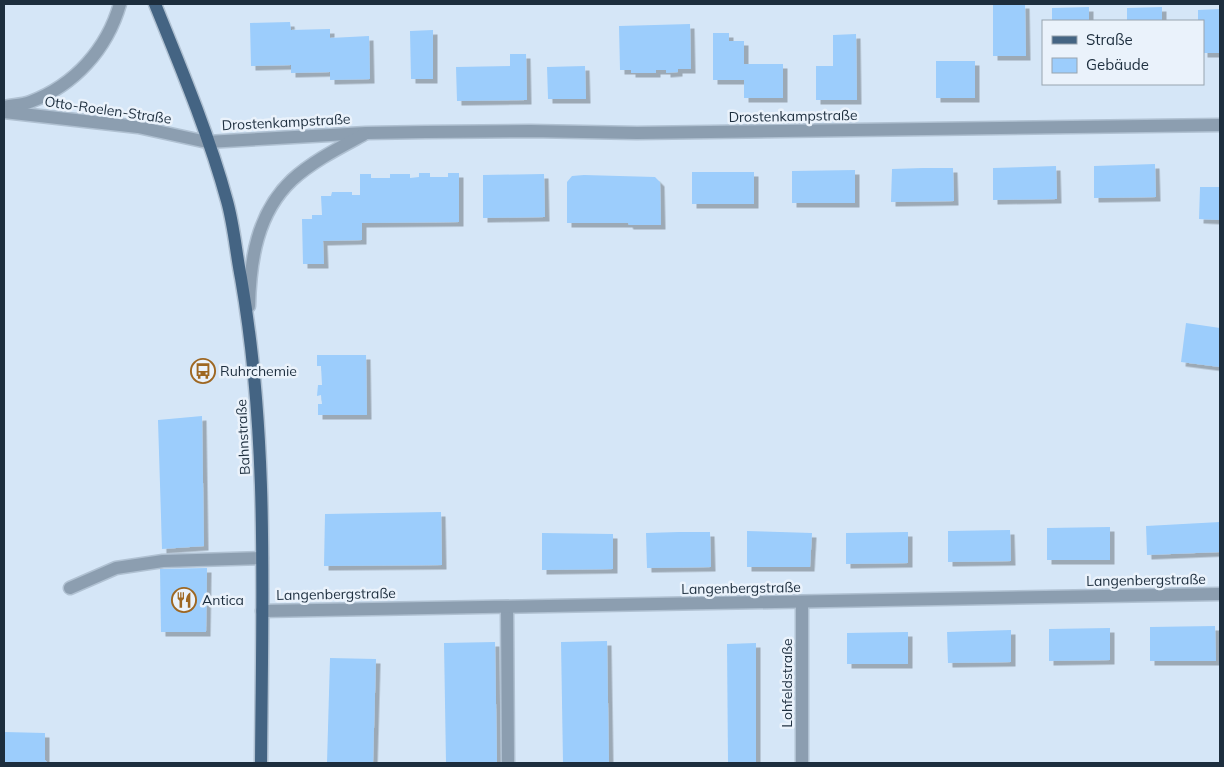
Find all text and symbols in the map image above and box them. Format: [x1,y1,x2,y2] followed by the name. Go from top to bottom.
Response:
[1042,20,1204,85] legend
[1086,30,1133,49] text: Straße
[1086,55,1149,74] text: Gebäude
[43,92,173,128] street label: Otto-Roelen-Straße
[728,106,858,126] street label: Drostenkampstraße
[221,110,351,134] street label: Drostenkampstraße
[190,358,216,384] bus stop icon: Ruhrchemie
[220,362,297,380] place label: Ruhrchemie
[232,399,254,475] street label: Bahnstraße
[1086,570,1206,590] street label: Langenbergstraße
[681,578,801,598] street label: Langenbergstraße
[276,584,396,604] street label: Langenbergstraße
[171,587,197,613] restaurant icon: Antica
[202,591,244,609] place label: Antica
[778,638,796,728] street label: Lohfeldstraße

